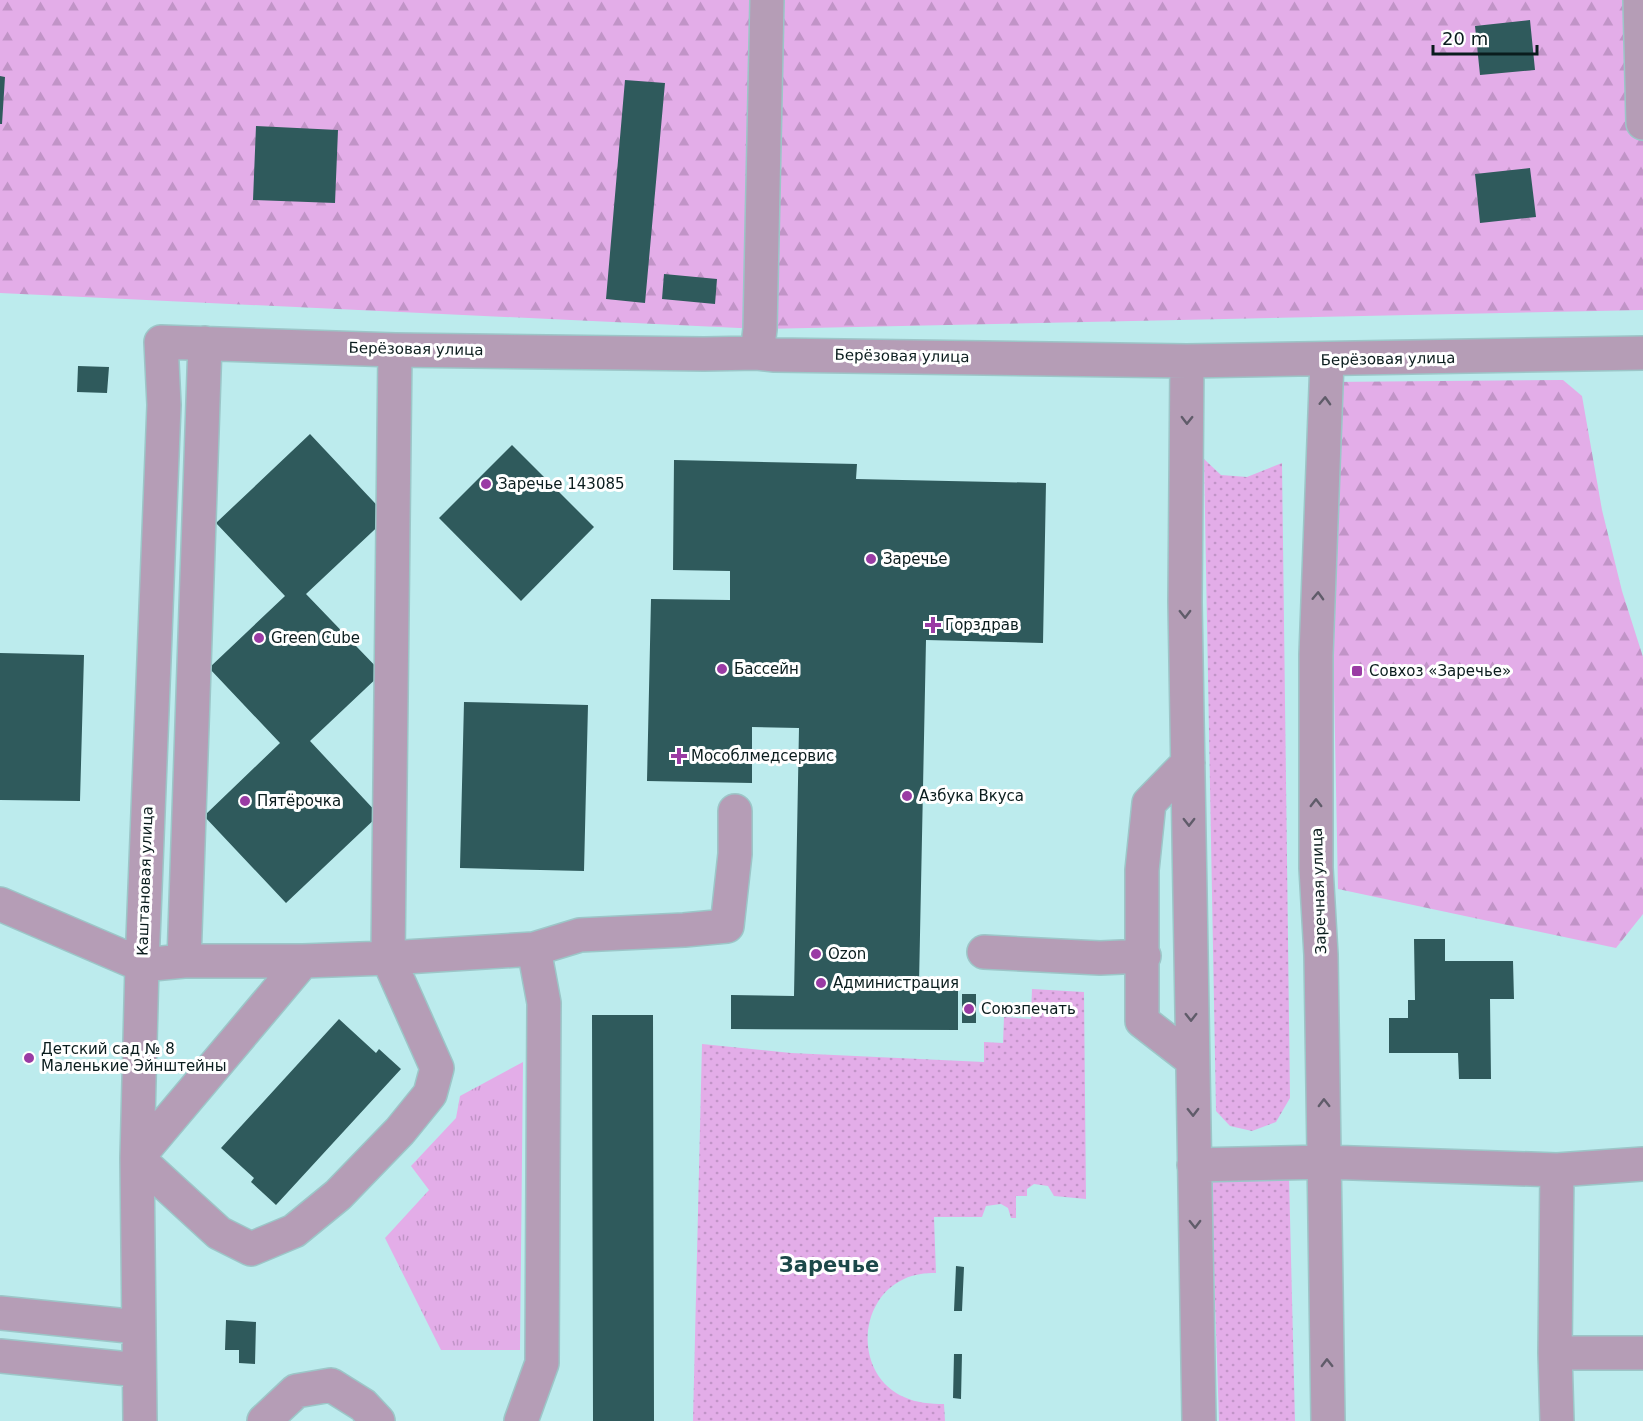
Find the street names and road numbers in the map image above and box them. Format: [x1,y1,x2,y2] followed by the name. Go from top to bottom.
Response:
[348,339,484,359] street label: Берёзовая улица
[834,346,970,366] street label: Берёзовая улица
[1320,349,1456,369] street label: Берёзовая улица
[133,806,157,956] street label: Каштановая улица
[1308,827,1330,955] street label: Заречная улица

